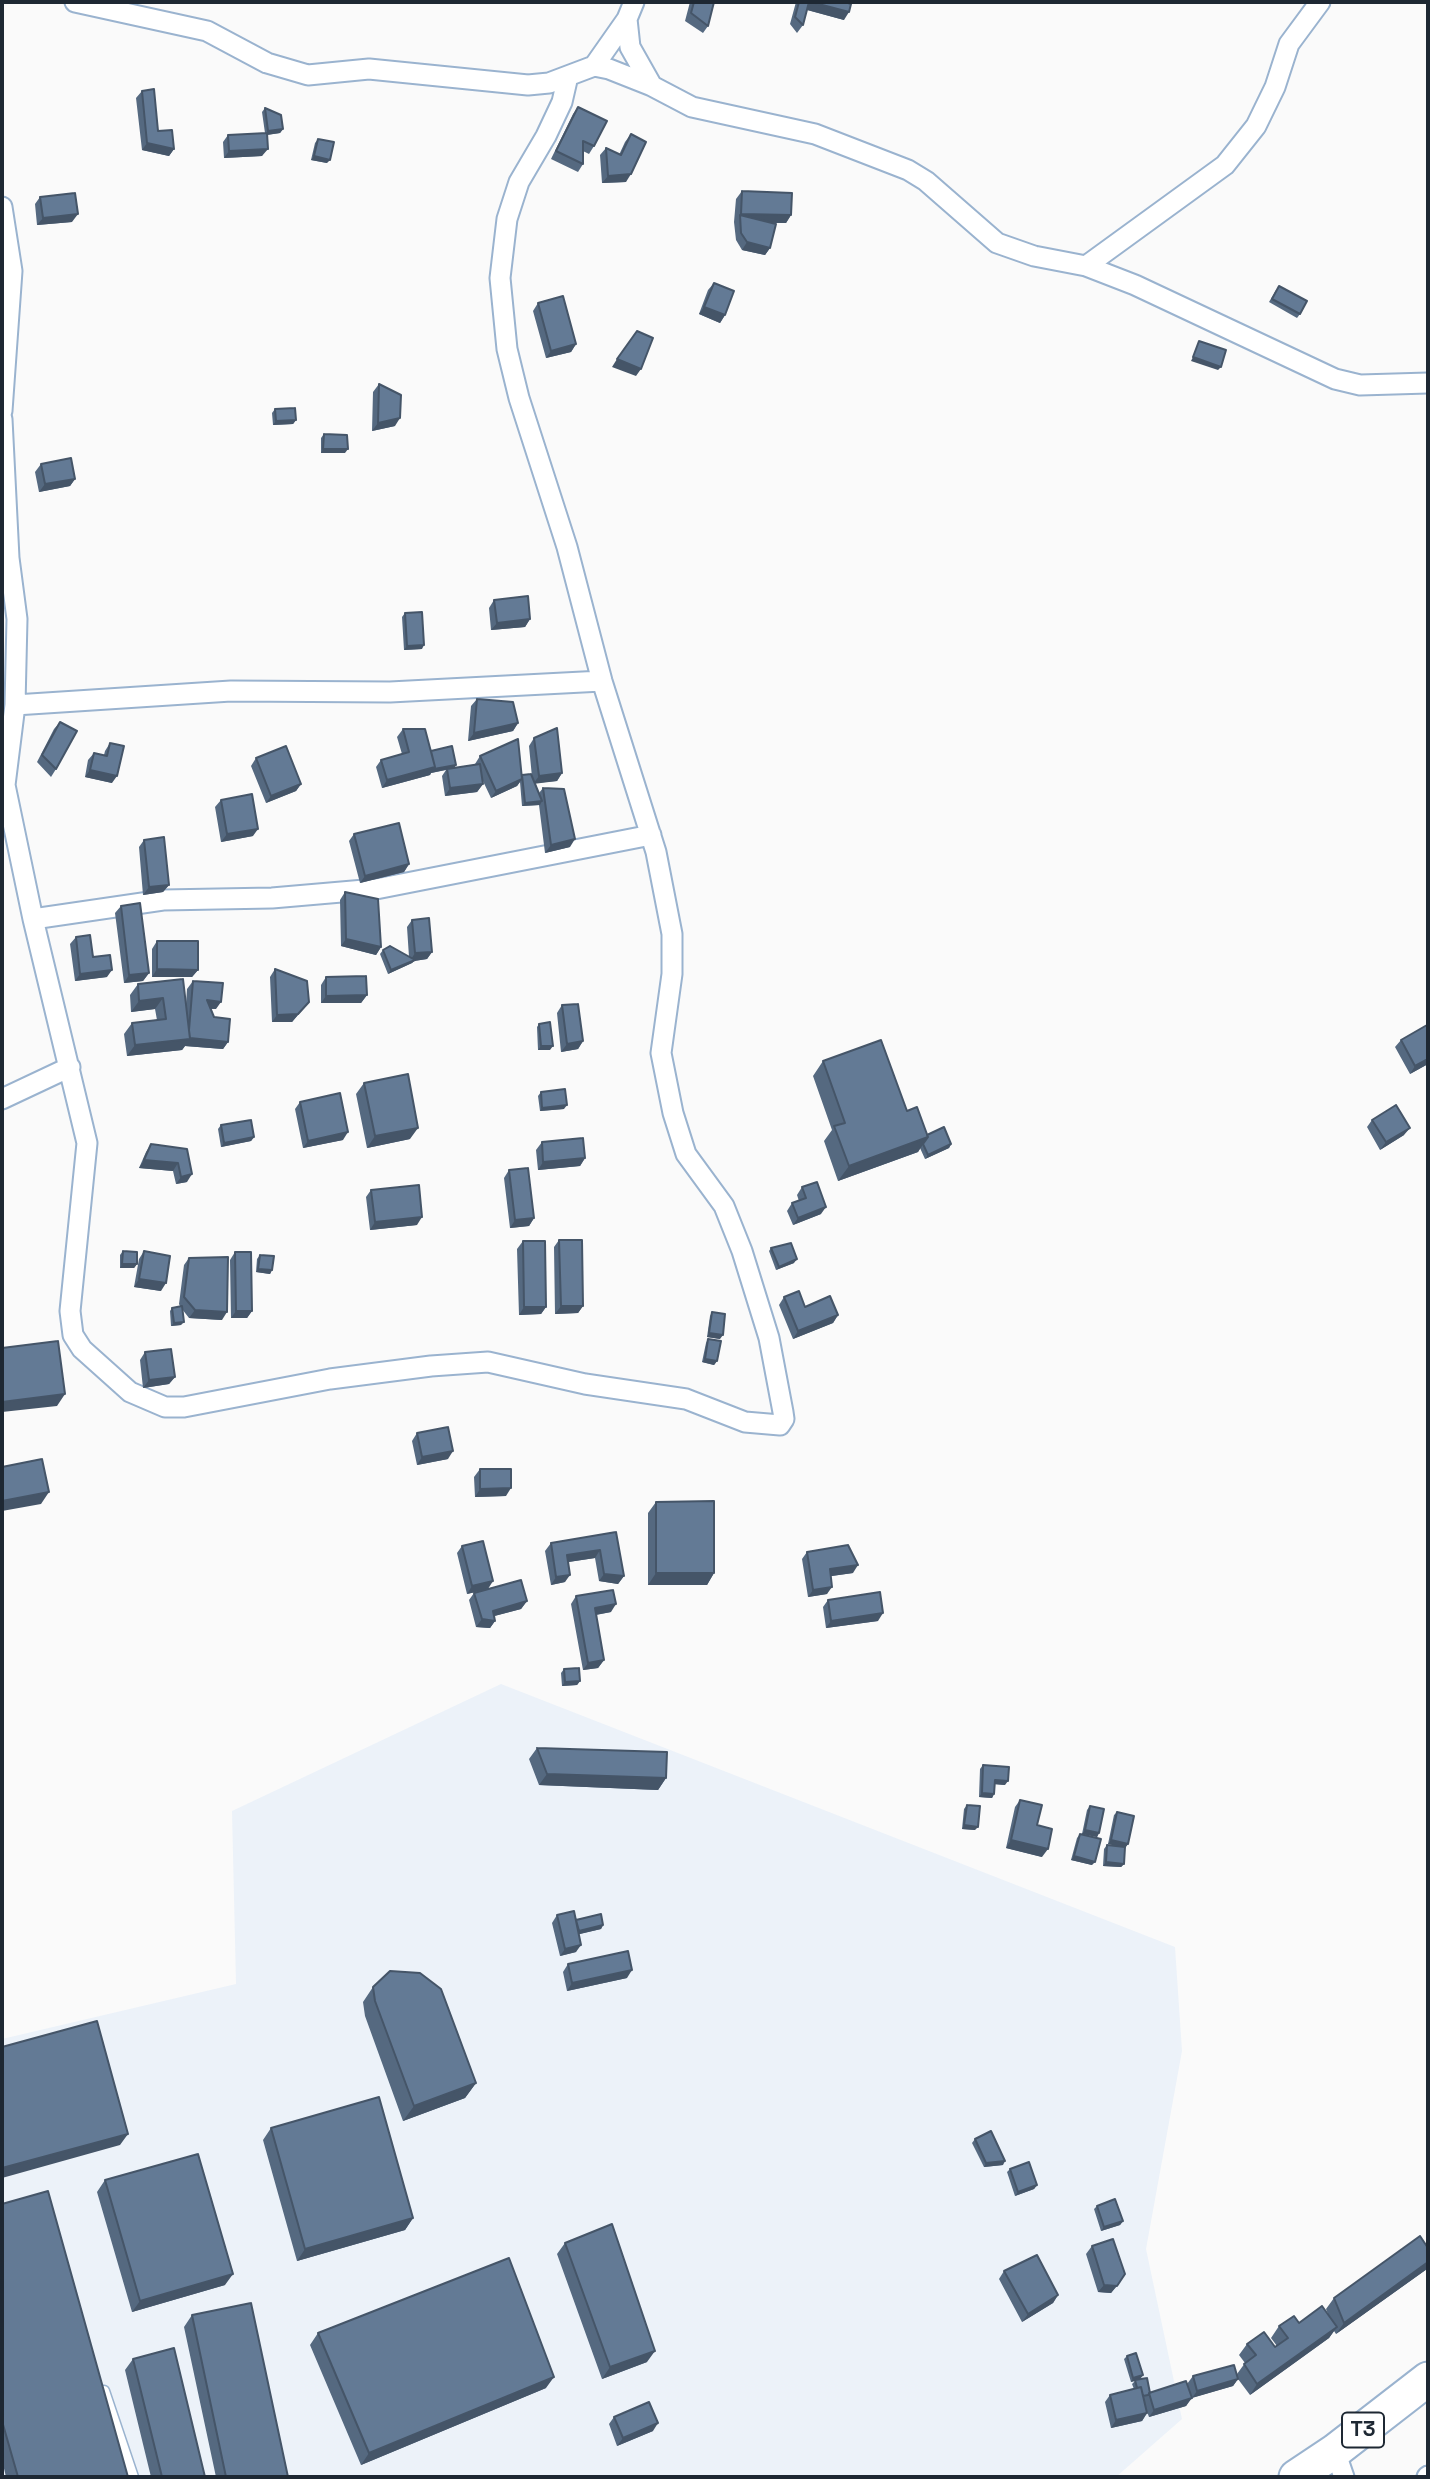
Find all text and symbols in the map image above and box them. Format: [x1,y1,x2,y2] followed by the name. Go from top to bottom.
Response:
[1342,2412,1384,2448] road number: T3

